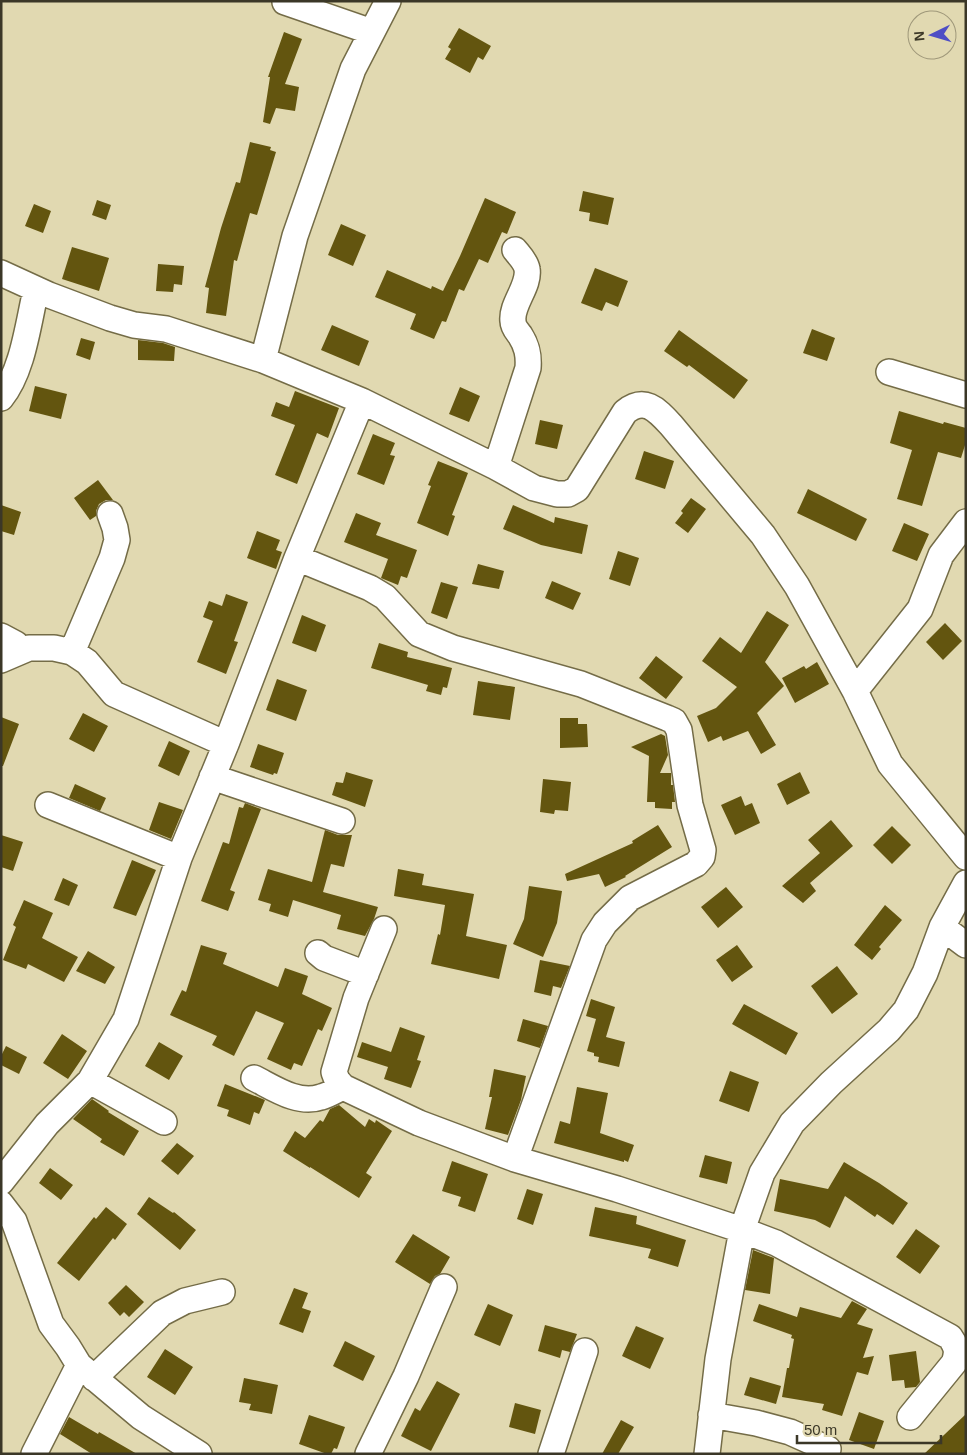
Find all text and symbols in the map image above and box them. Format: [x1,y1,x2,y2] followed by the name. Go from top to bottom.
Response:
[907,10,957,60] north arrow
[911,30,927,42] text: N
[797,1412,941,1444] scale bar
[804,1421,837,1438] text: 50 m

